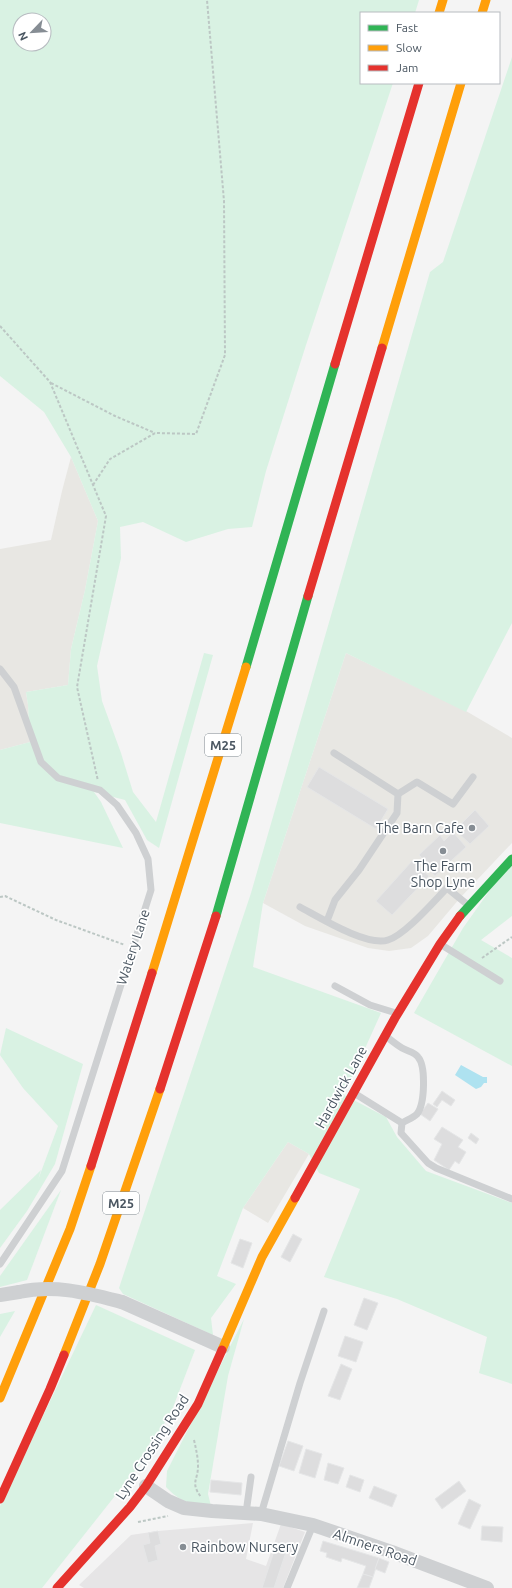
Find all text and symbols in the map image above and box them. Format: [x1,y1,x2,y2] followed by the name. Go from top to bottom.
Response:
[12,12,52,52] north arrow
[360,12,500,84] legend
[396,21,418,34] text: Fast
[16,30,30,42] text: N
[396,41,422,54] text: Slow
[396,61,418,74] text: Jam
[205,734,241,756] road number: M25
[376,820,464,836] place label: The Barn Cafe
[467,823,477,833] marker: The Barn Cafe
[438,846,448,856] marker: The Farm Shop Lyne
[411,858,475,890] place label: The Farm Shop Lyne
[113,907,153,987] street label: Watery Lane
[312,1043,370,1131] street label: Hardwick Lane
[103,1192,139,1214] road number: M25
[112,1392,192,1502] street label: Lyne Crossing Road
[331,1525,419,1569] street label: Almners Road
[191,1539,298,1555] place label: Rainbow Nursery
[178,1542,188,1552] marker: Rainbow Nursery

